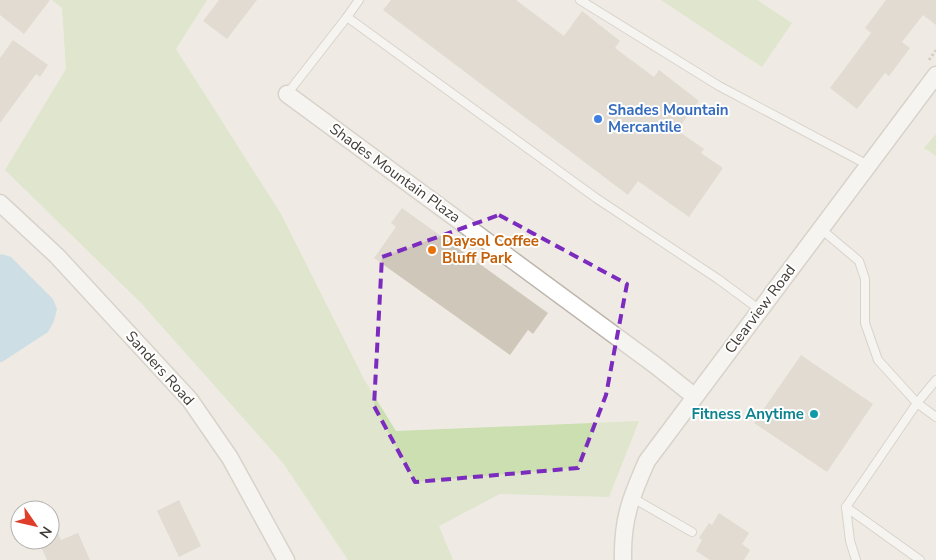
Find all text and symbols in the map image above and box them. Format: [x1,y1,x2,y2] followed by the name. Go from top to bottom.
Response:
[608,100,729,137] place label: Shades Mountain Mercantile
[592,113,604,125] marker: Shades Mountain Mercantile
[325,119,465,227] street label: Shades Mountain Plaza
[442,231,539,268] place label: Daysol Coffee Bluff Park
[426,244,438,256] marker: Daysol Coffee Bluff Park
[720,260,800,358] street label: Clearview Road
[121,326,199,410] street label: Sanders Road
[692,404,804,424] place label: Fitness Anytime
[808,408,820,420] marker: Fitness Anytime
[10,500,60,550] north arrow
[35,522,56,542] text: N

